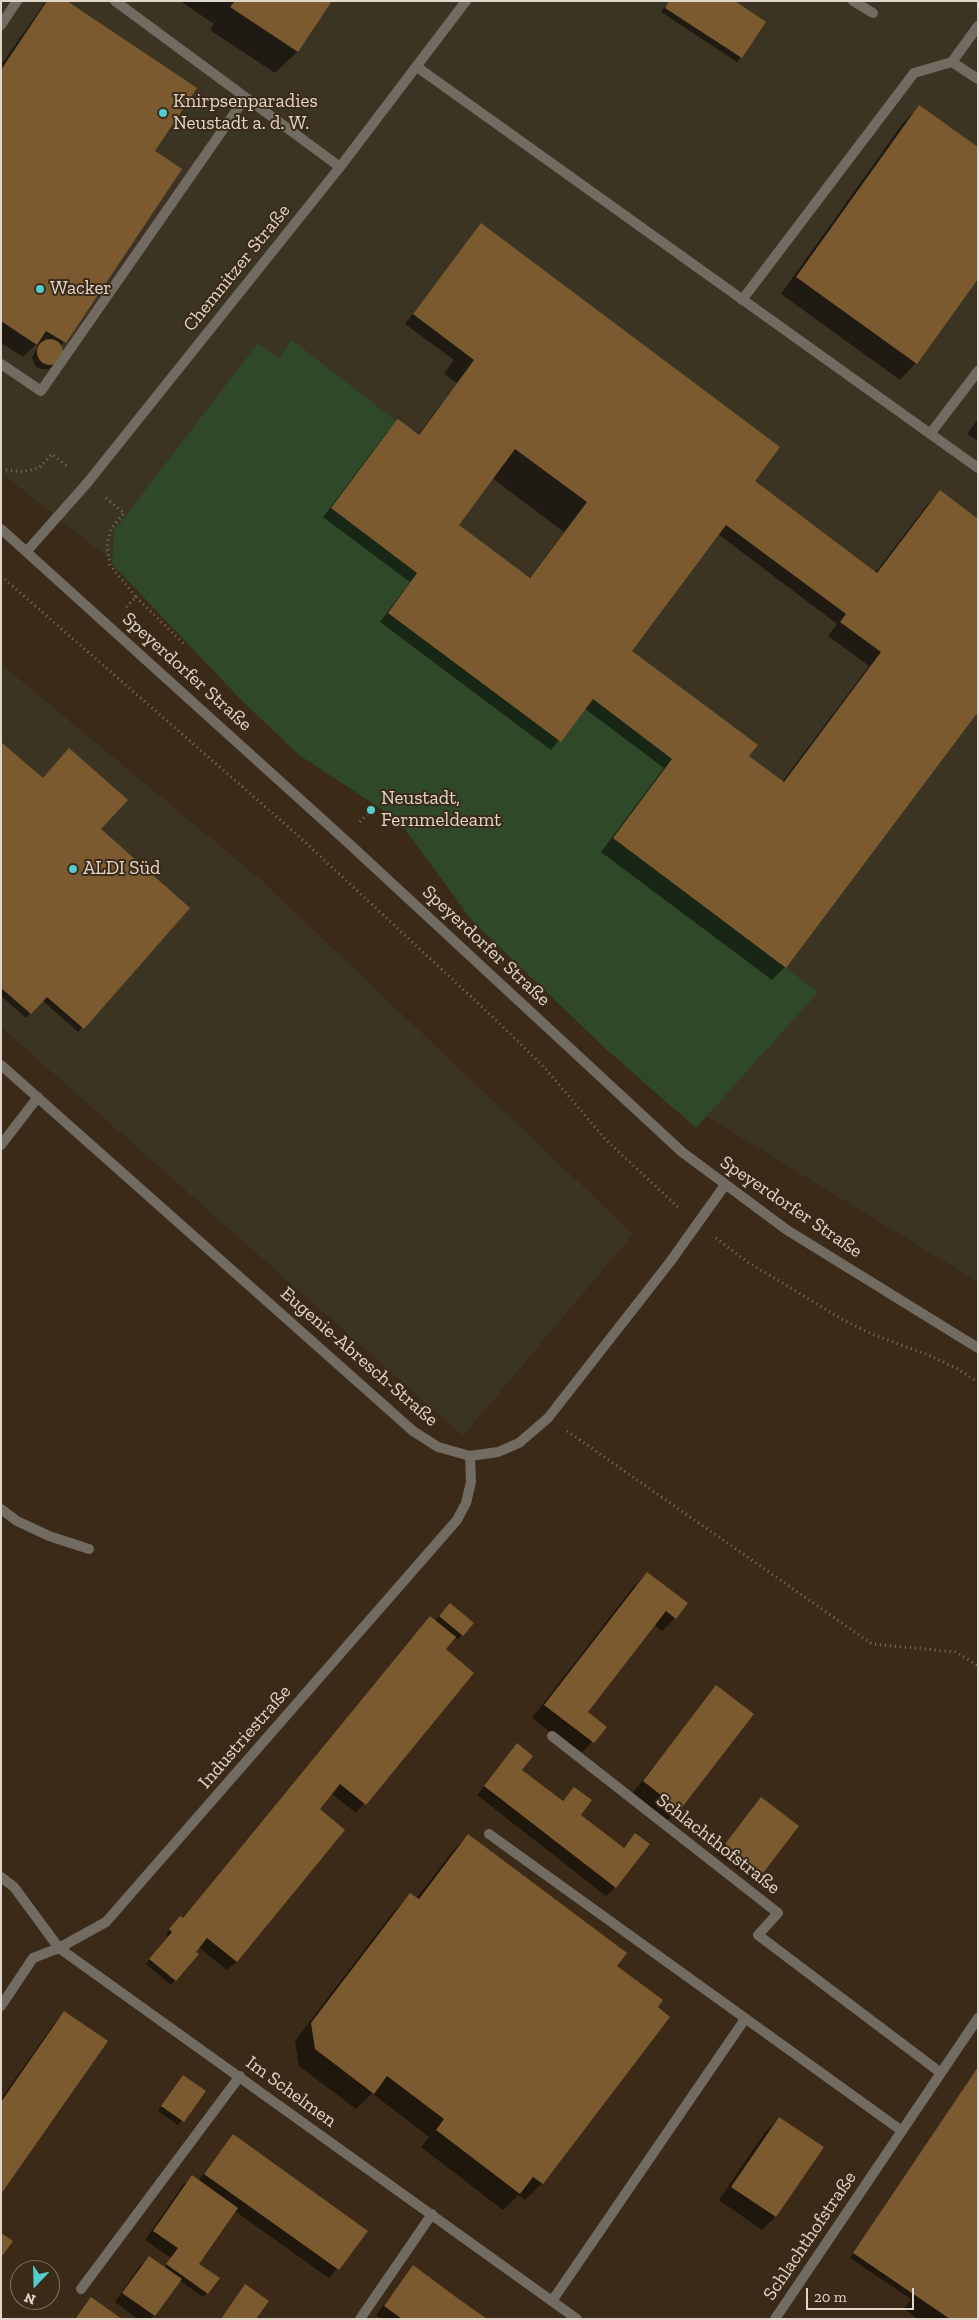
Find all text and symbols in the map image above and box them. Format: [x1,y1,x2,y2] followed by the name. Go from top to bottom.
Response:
[173,91,318,135] place label: Knirpsenparadies Neustadt a. d. W.
[157,107,169,119] marker: Knirpsenparadies Neustadt a. d. W.
[179,200,295,336] street label: Chemnitzer Straße
[50,278,111,300] place label: Wacker
[34,283,46,295] marker: Wacker
[118,608,256,736] street label: Speyerdorfer Straße
[381,788,501,832] place label: Neustadt, Fernmeldeamt
[365,804,377,816] marker: Neustadt, Fernmeldeamt
[83,858,161,880] place label: ALDI Süd
[67,863,79,875] marker: ALDI Süd
[417,881,555,1011] street label: Speyerdorfer Straße
[716,1151,866,1263] street label: Speyerdorfer Straße
[275,1282,443,1432] street label: Eugenie-Abresch-Straße
[194,1681,296,1793] street label: Industriestraße
[652,1789,784,1899] street label: Schlachthofstraße
[241,2051,341,2133] street label: Im Schelmen
[758,2167,862,2305] street label: Schlachthofstraße
[10,2260,60,2310] north arrow
[809,2278,916,2310] scale bar
[814,2288,847,2306] text: 20 m
[22,2289,38,2308] text: N

